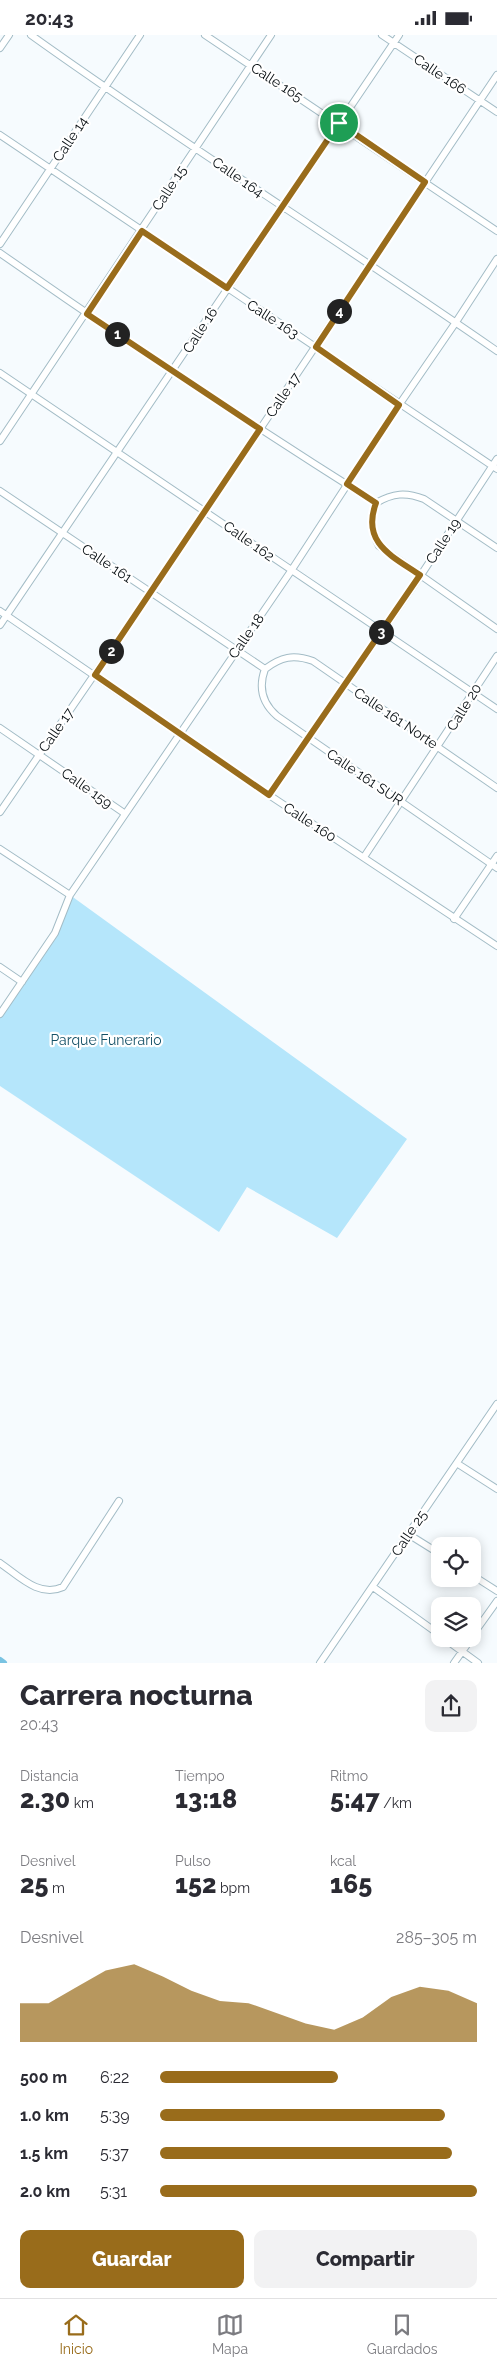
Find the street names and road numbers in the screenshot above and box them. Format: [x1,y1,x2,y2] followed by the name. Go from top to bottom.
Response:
[411,51,469,97] street label: Calle 166
[248,59,306,105] street label: Calle 165
[49,113,91,164] street label: Calle 14
[209,154,267,201] street label: Calle 164
[149,162,190,213] street label: Calle 15
[244,296,302,342] street label: Calle 163
[179,304,221,356] street label: Calle 16
[262,369,304,420] street label: Calle 17
[422,515,464,567] street label: Calle 19
[221,518,277,564] street label: Calle 162
[79,540,135,586] street label: Calle 161
[225,611,267,661] street label: Calle 18
[443,680,485,734] street label: Calle 20
[351,684,441,752] street label: Calle 161 Norte
[35,704,77,755] street label: Calle 17
[324,746,406,808] street label: Calle 161 SUR
[58,765,116,811] street label: Calle 159
[281,799,339,845] street label: Calle 160
[388,1507,430,1559] street label: Calle 25

